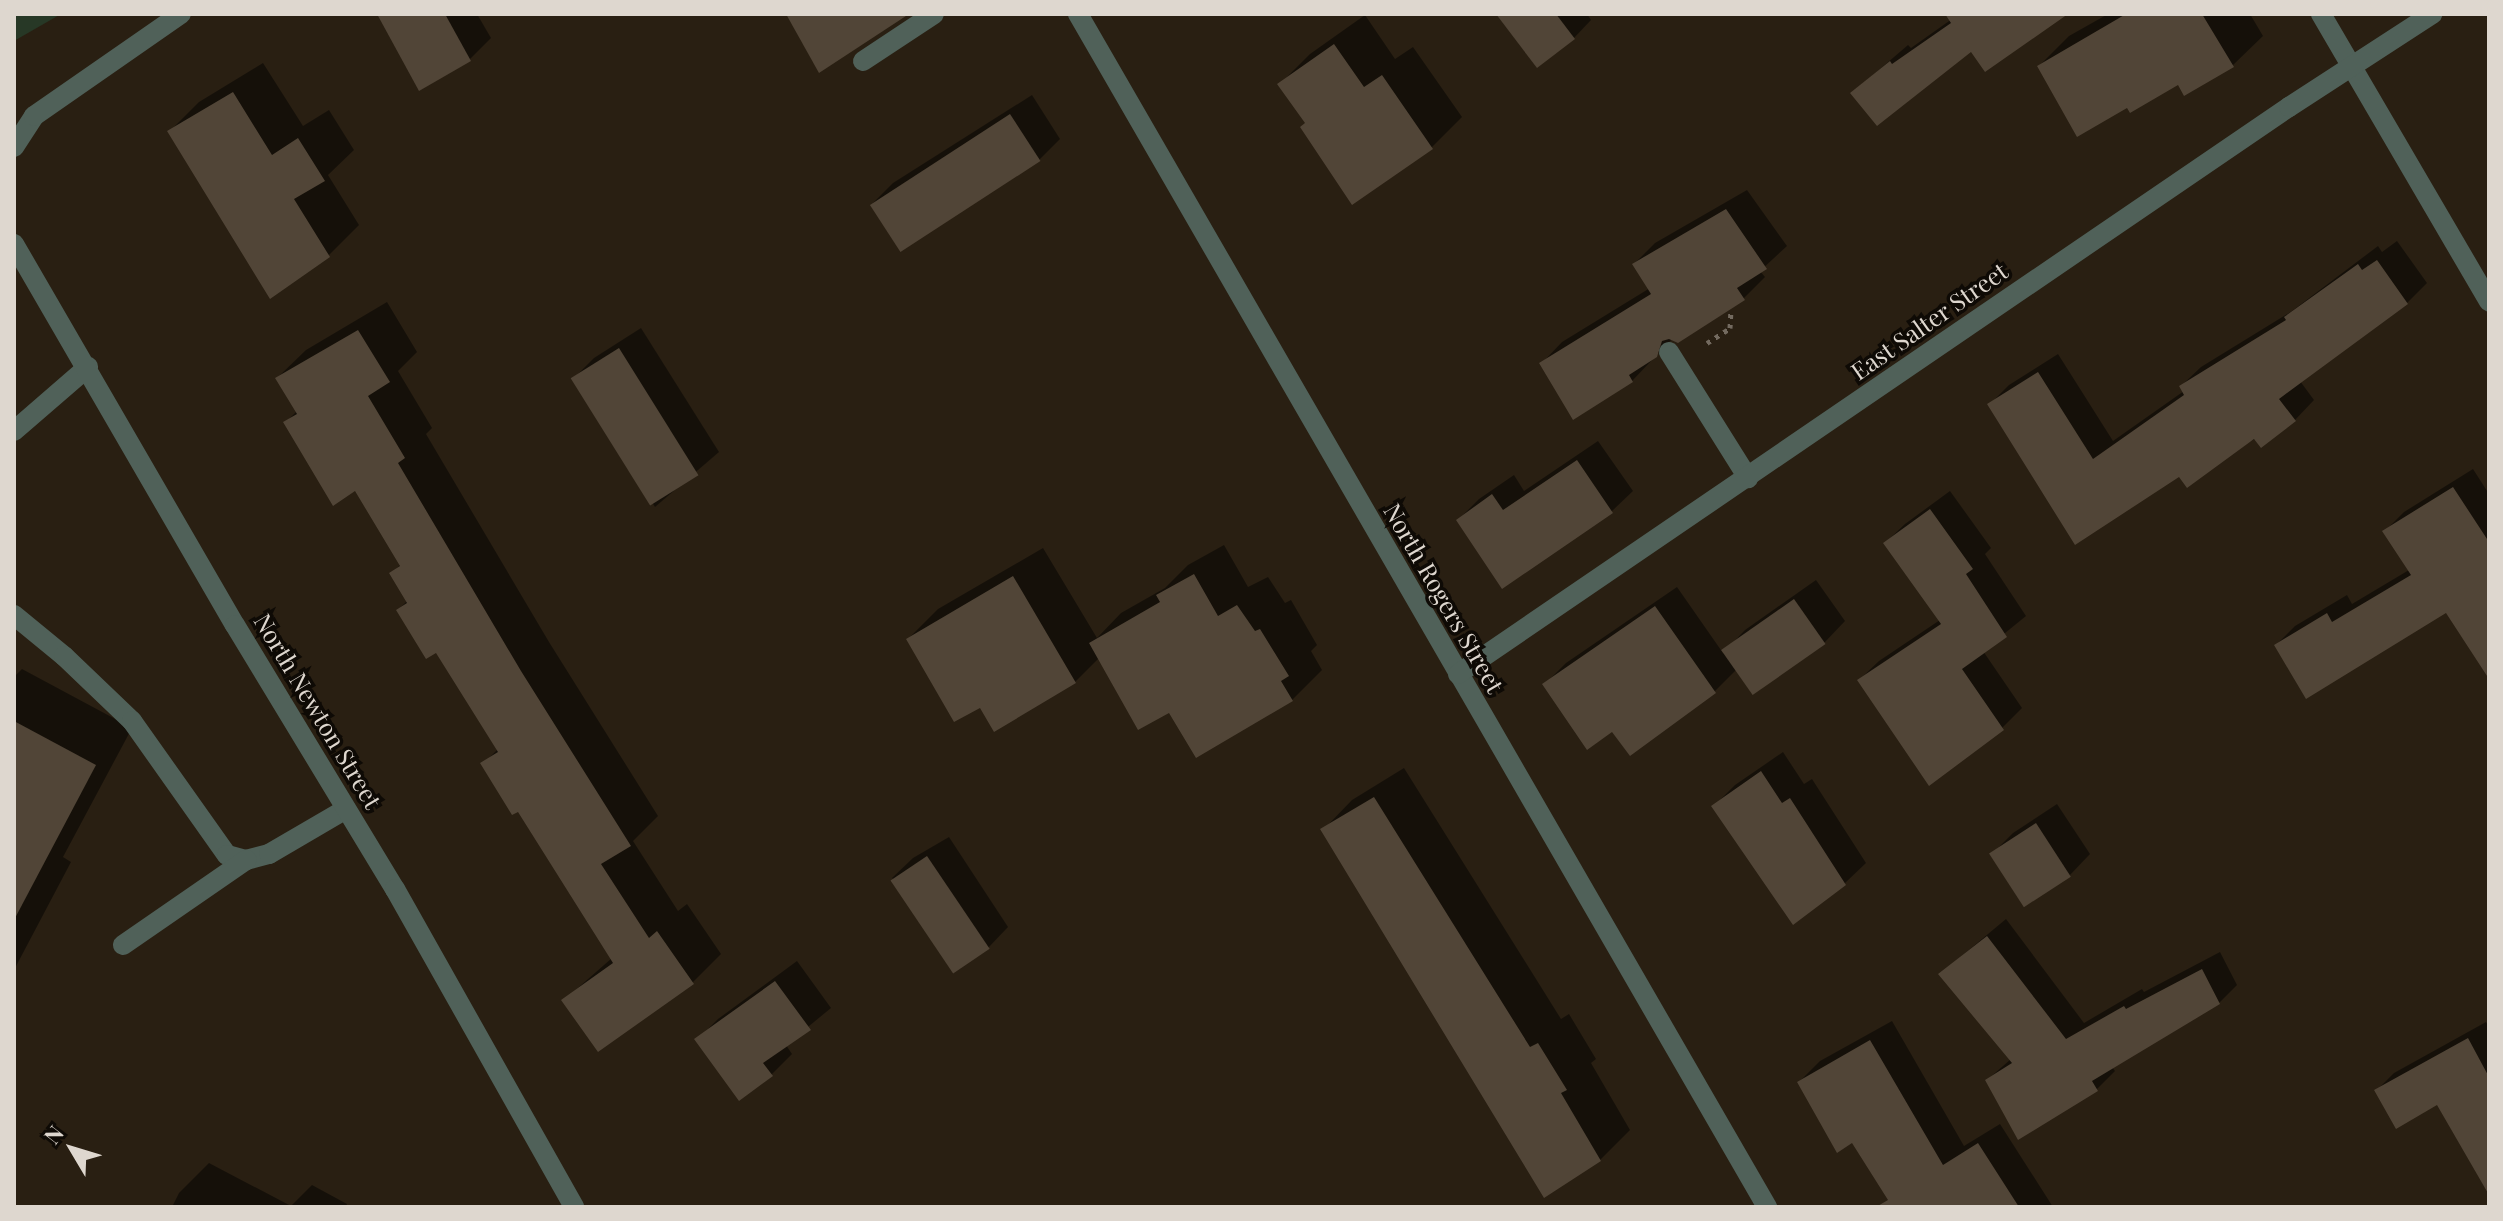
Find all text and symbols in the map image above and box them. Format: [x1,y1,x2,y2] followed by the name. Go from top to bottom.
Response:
[1845,256,2013,386] street label: East Salter Street
[1378,498,1510,698] street label: North Rogers Street
[248,608,388,814] street label: North Newton Street
[32,1109,112,1189] north arrow
[36,1119,70,1150] text: N

